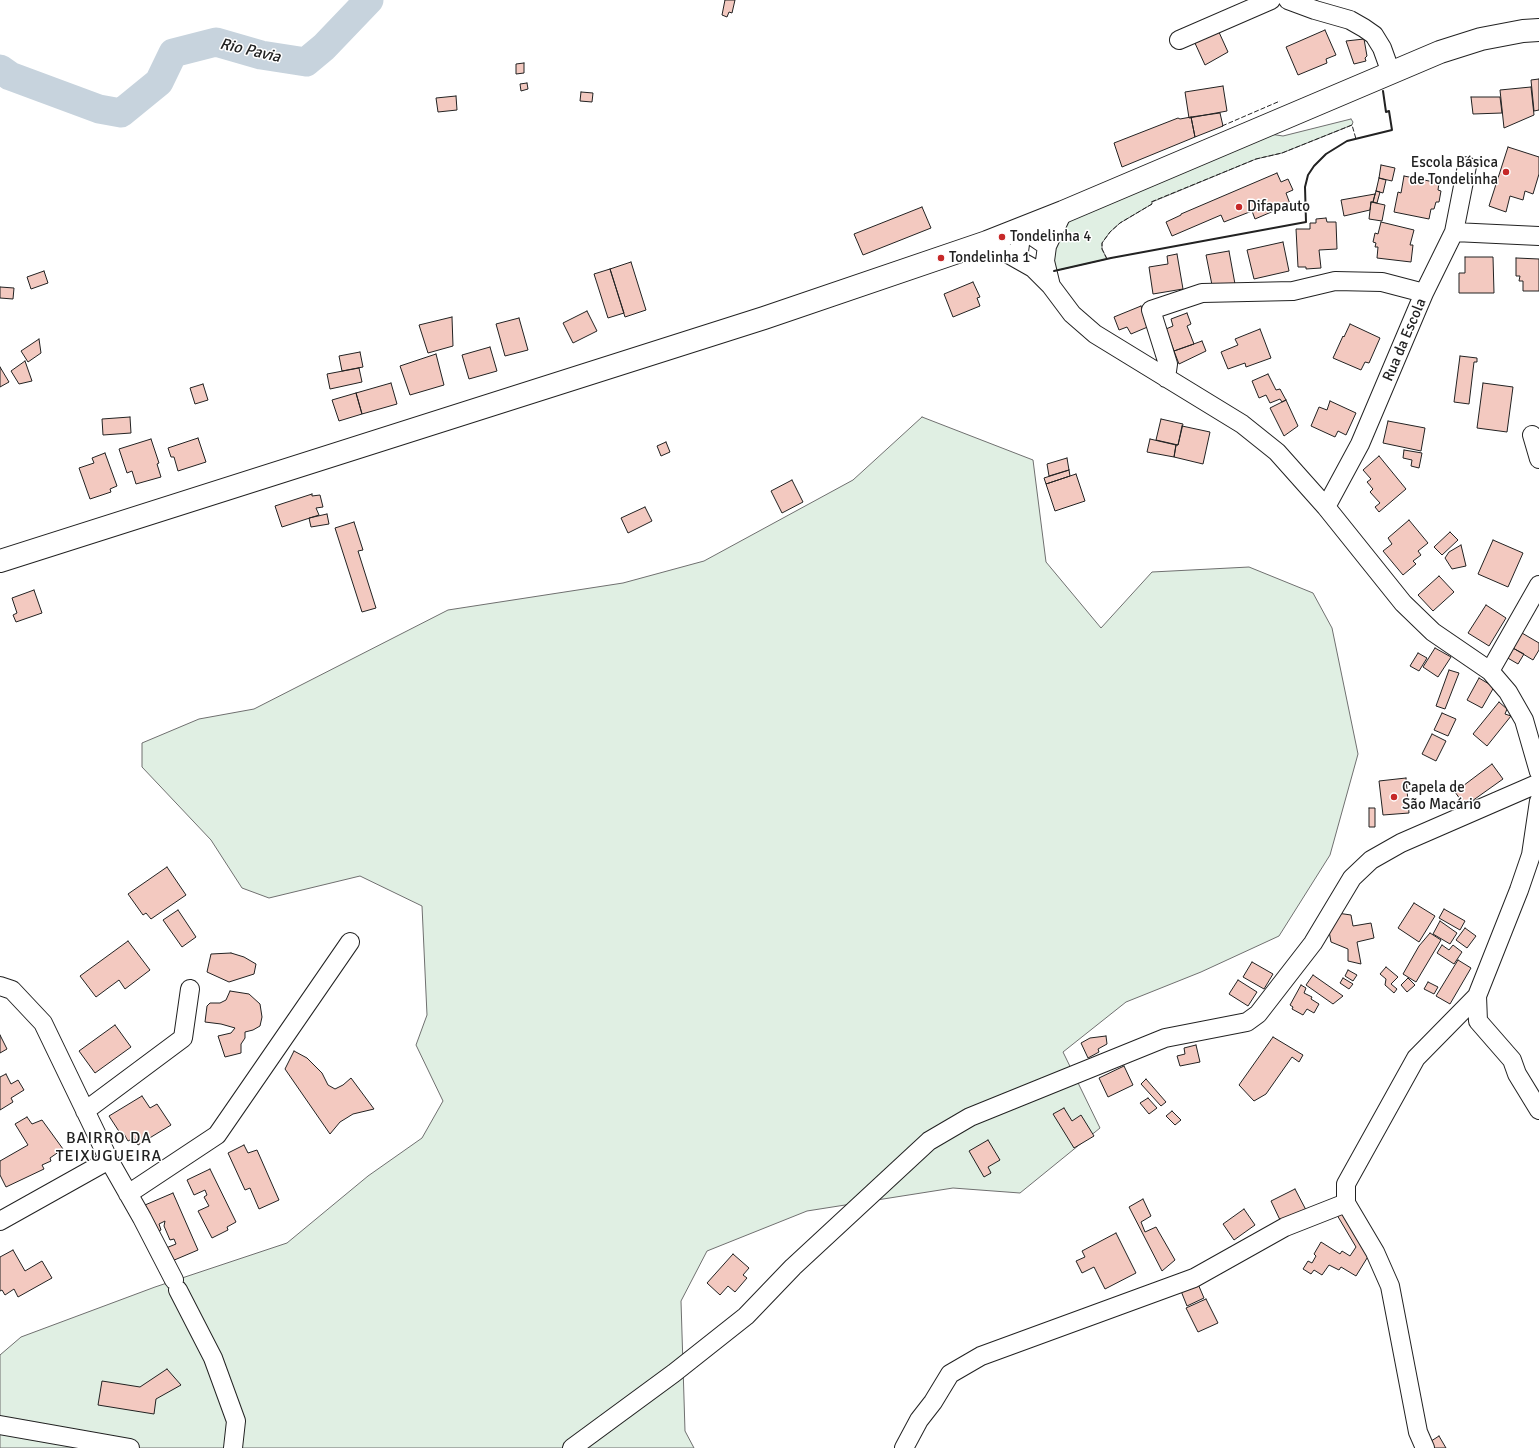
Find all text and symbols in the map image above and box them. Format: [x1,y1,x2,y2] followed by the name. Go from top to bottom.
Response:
[218,35,282,67] water label: Rio Pavia
[1409,154,1498,189] place label: Escola Básica de Tondelinha
[1501,167,1511,177] marker: Escola Básica de Tondelinha
[1247,198,1310,216] place label: Difapauto
[1234,202,1244,212] marker: Difapauto
[1010,228,1091,246] place label: Tondelinha 4
[997,232,1007,242] marker: Tondelinha 4
[949,249,1030,267] place label: Tondelinha 1
[936,253,946,263] marker: Tondelinha 1
[1379,296,1431,384] street label: Rua da Escola
[1402,779,1481,814] place label: Capela de São Macário
[1389,792,1399,802] marker: Capela de São Macário
[56,1129,162,1167] district label: BAIRRO DA TEIXUGUEIRA

